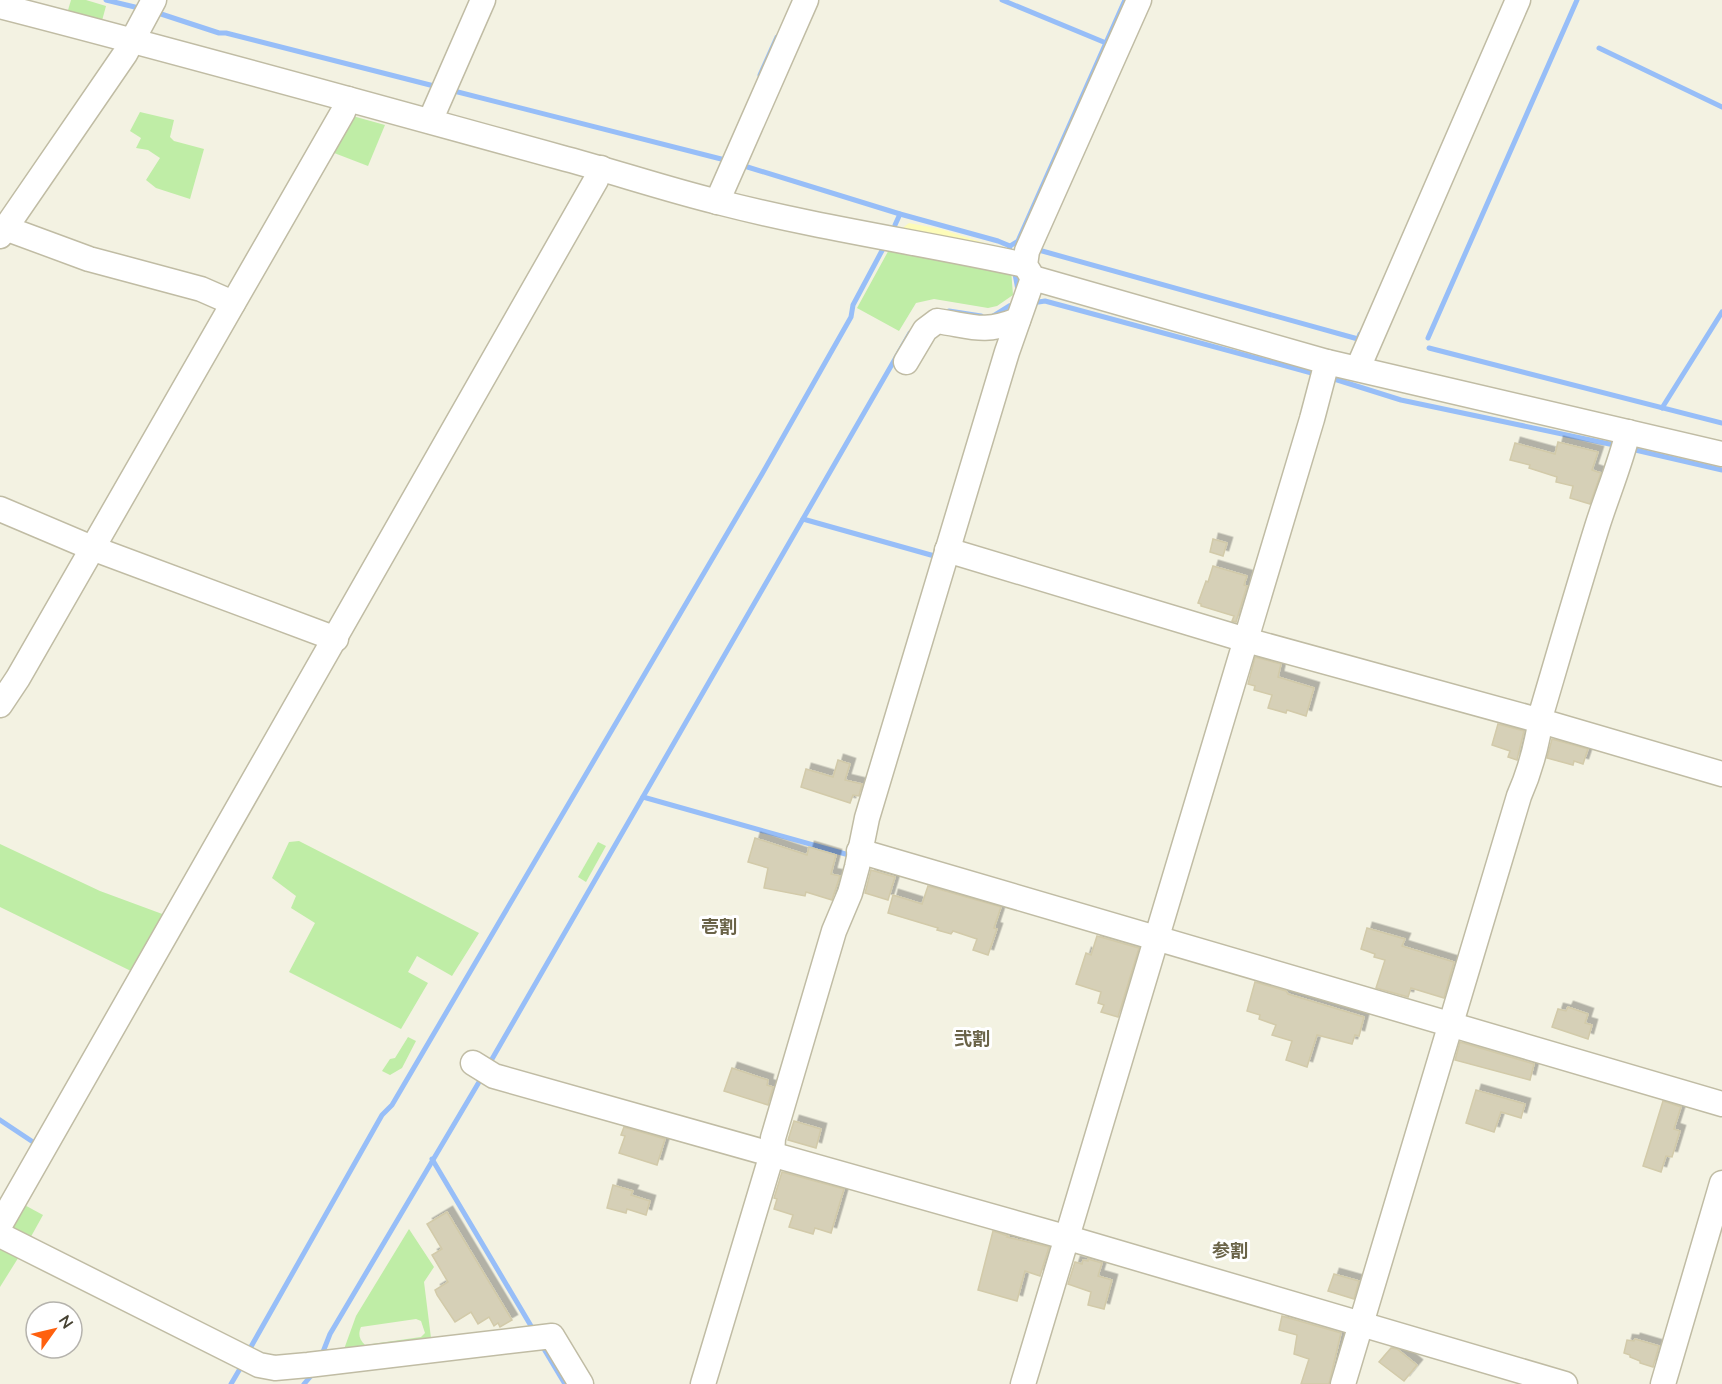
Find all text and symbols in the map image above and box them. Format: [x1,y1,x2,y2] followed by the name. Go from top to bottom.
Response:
[701,915,737,939] district label: 壱割
[954,1027,990,1051] district label: 弐割
[1212,1239,1248,1263] district label: 参割
[24,1300,84,1360] north arrow
[53,1311,78,1333] text: N

